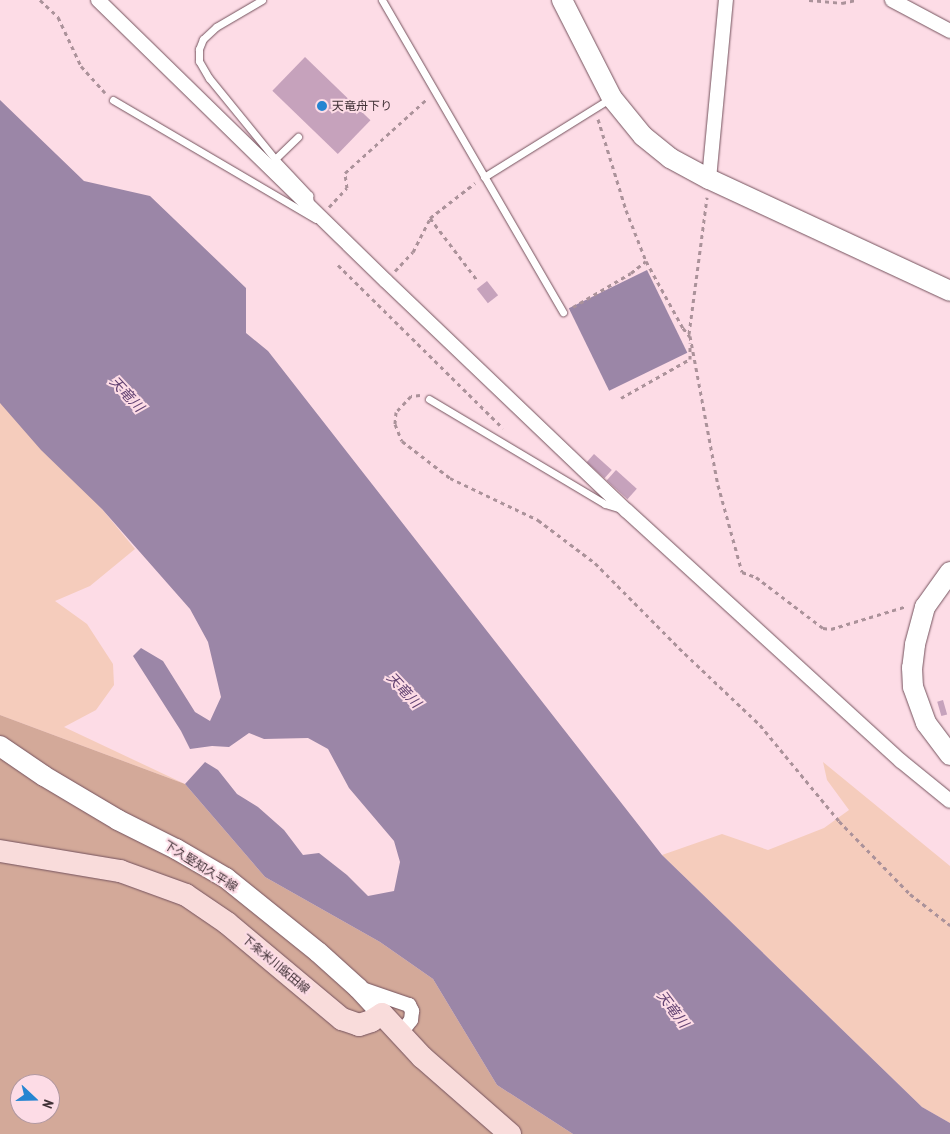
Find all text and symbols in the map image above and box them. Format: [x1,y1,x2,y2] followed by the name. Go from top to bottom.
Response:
[332,99,392,113] place label: 天竜舟下り
[316,100,328,112] marker: 天竜舟下り
[107,373,147,415] water label: 天竜川
[384,669,424,711] water label: 天竜川
[162,838,240,894] street label: 下久堅知久平線
[239,931,313,997] street label: 下条米川飯田線
[654,987,692,1031] water label: 天竜川
[10,1074,60,1124] north arrow
[38,1097,58,1111] text: N

